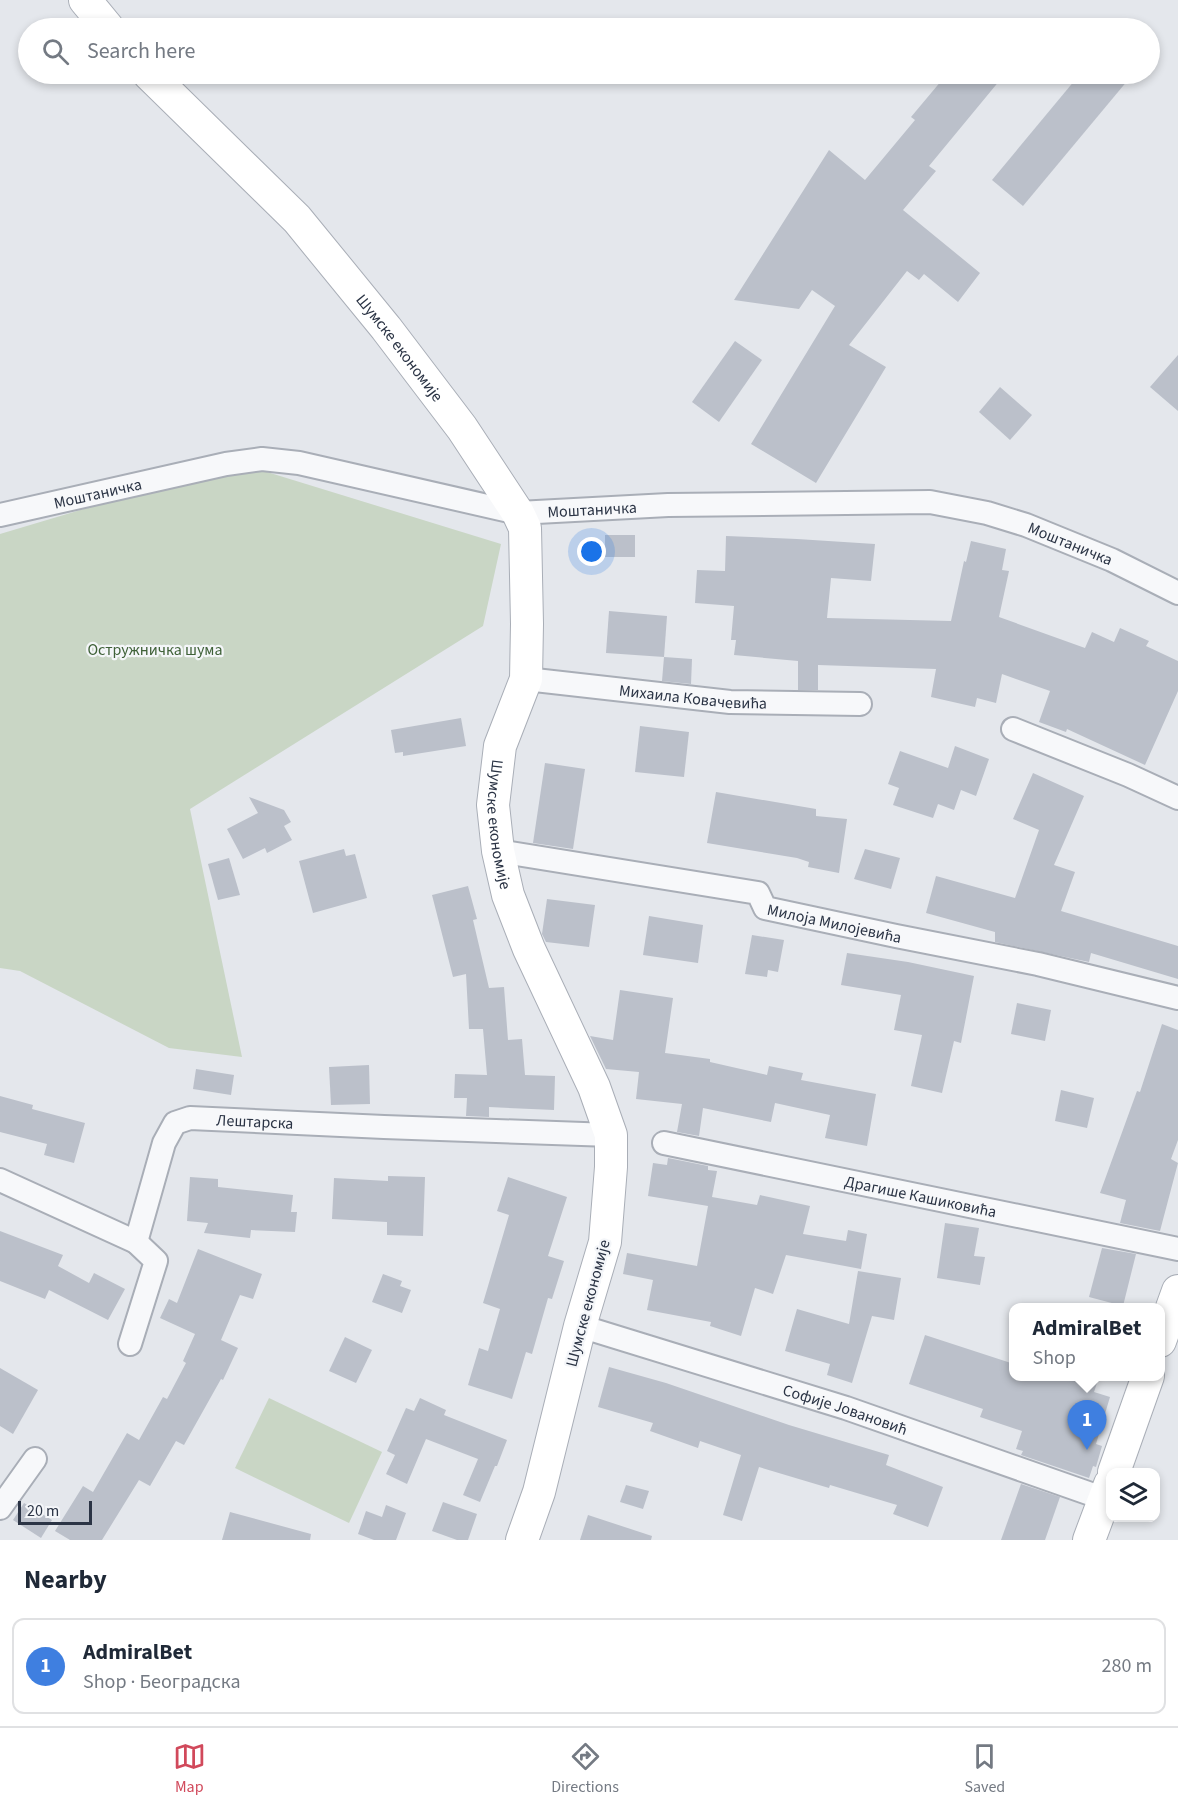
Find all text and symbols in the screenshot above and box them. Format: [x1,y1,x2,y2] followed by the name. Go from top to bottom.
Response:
[18,18,1160,84] search box
[39,35,72,68] icon: search
[87,35,195,67] text: Search here
[351,290,448,407] street label: Шумске економије
[52,473,144,515] street label: Моштаничка
[547,497,637,523] street label: Моштаничка
[1025,517,1116,571] street label: Моштаничка
[577,537,606,566] your location
[87,639,223,661] park label: Остружничка шума
[618,680,767,715] street label: Михаила Ковачевића
[481,758,516,892] street label: Шумске економије
[765,899,903,949] street label: Милоја Милојевића
[216,1109,294,1135] street label: Лештарска
[842,1171,998,1223] street label: Драгише Кашиковића
[560,1237,616,1369] street label: Шумске економије
[1009,1303,1165,1381] popup
[1032,1312,1142,1344] text: AdmiralBet
[1032,1344,1076,1372] text: Shop
[780,1379,910,1441] street label: Софије Јовановић
[1068,1400,1106,1450] pin: 1
[1106,1468,1160,1522] map controls
[1106,1468,1160,1522] button: layers
[18,1498,92,1526] scale bar
[27,1500,59,1522] text: 20 m
[24,1561,107,1598] text: Nearby
[83,1636,192,1668] text: AdmiralBet
[40,1652,51,1680] text: 1
[1102,1652,1152,1680] text: 280 m
[83,1668,241,1696] text: Shop · Београдска
[173,1740,206,1798] tab: Map
[551,1740,619,1798] tab: Directions
[964,1740,1005,1798] tab: Saved

